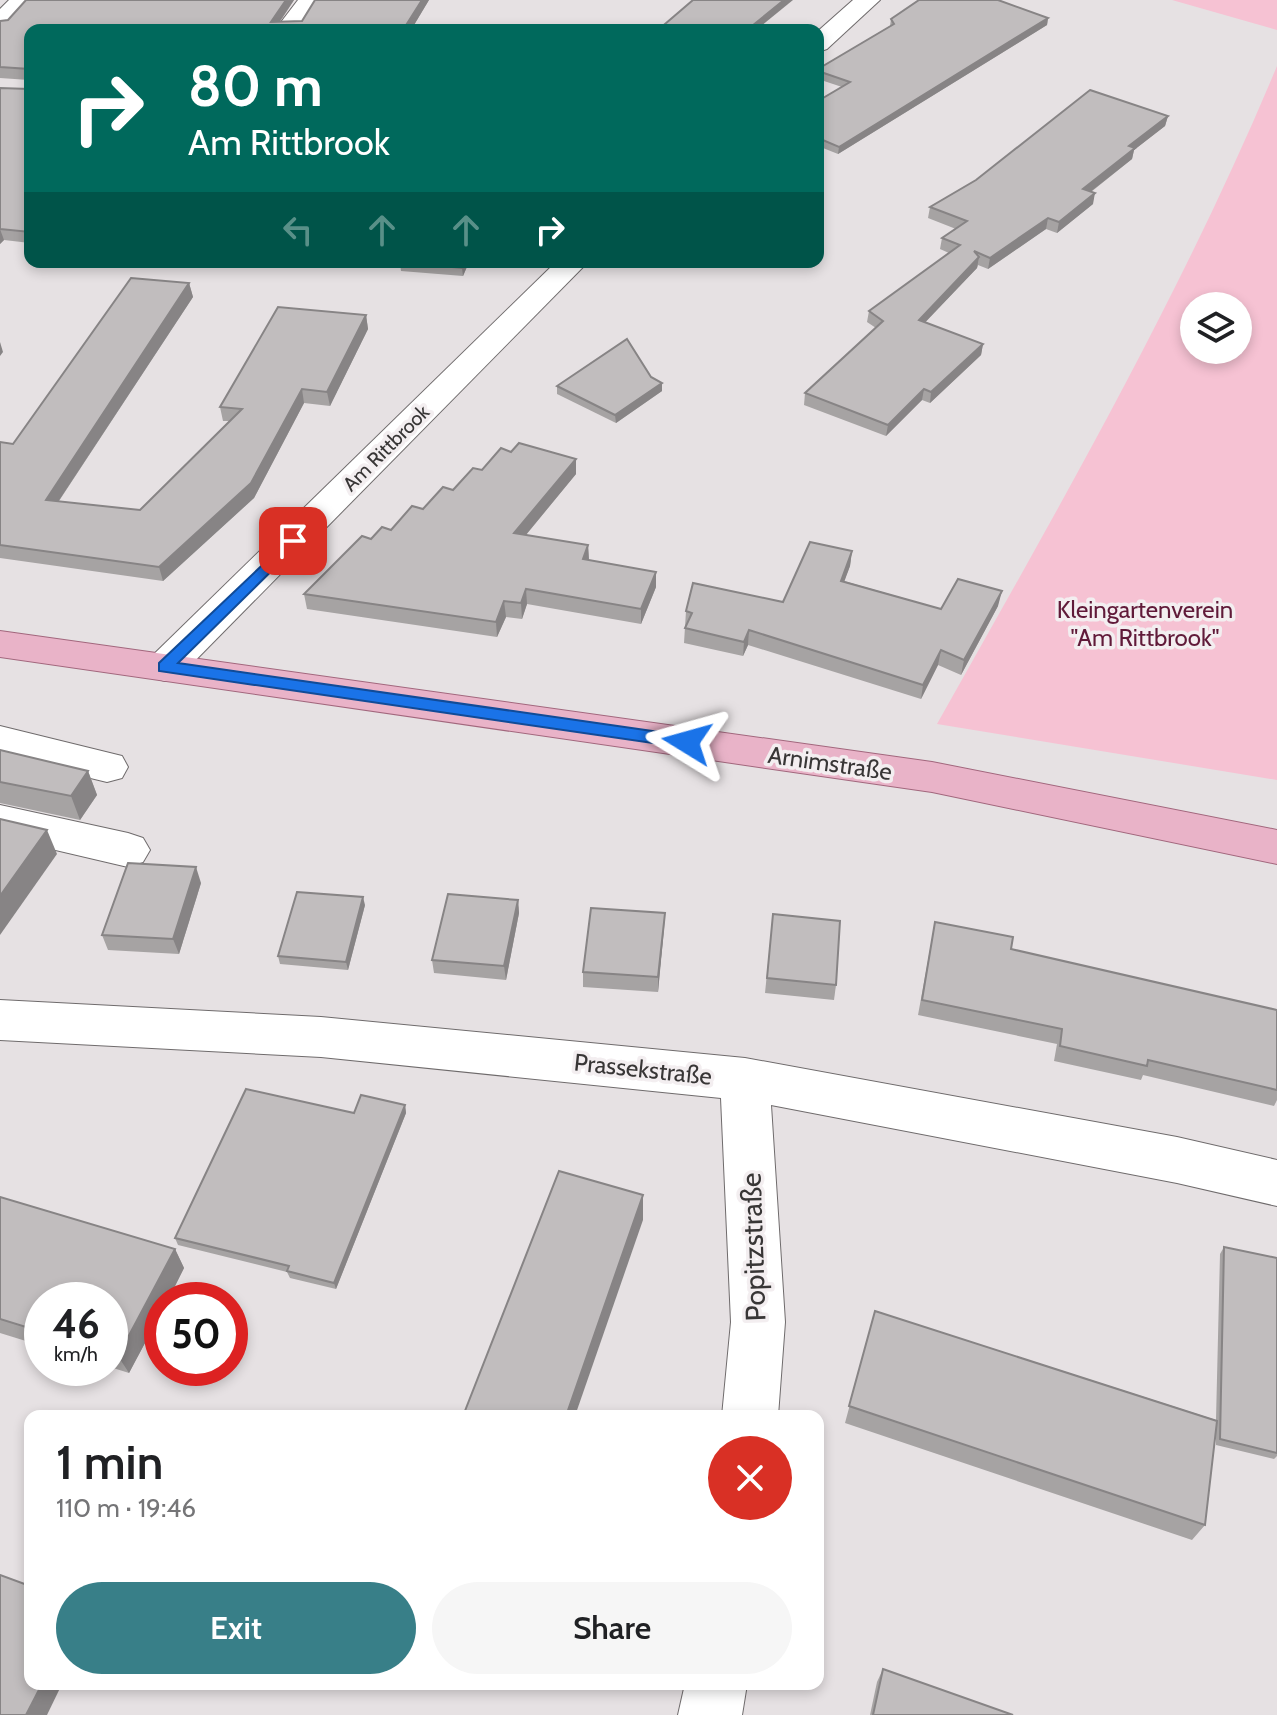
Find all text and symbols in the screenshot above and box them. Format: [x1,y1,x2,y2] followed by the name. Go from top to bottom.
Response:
[188,52,323,120] text: 80 m
[56,56,160,160] icon: right
[188,120,390,164] text: Am Rittbrook
[276,208,320,252] icon: left
[360,208,404,252] icon: ahead
[444,208,488,252] icon: ahead
[528,208,572,252] icon: right
[1180,292,1252,364] map controls
[1180,292,1252,364] button: layers
[338,400,434,496] street label: Am Rittbrook
[259,507,327,575] pin
[271,519,315,563] icon: arrive
[1057,595,1233,652] park label: Kleingartenverein "Am Rittbrook"
[645,700,729,784] position arrow
[766,740,894,786] street label: Arnimstraße
[573,1047,713,1091] street label: Prassekstraße
[733,1172,773,1322] street label: Popitzstraße
[144,1282,248,1386] speed limit sign: 50
[52,1299,100,1348] text: 46
[54,1342,98,1366] text: km/h
[56,1433,163,1491] text: 1 min
[708,1436,792,1520] button: close
[56,1492,196,1524] text: 110 m · 19:46
[56,1582,416,1674] button: Exit
[432,1582,792,1674] button: Share

